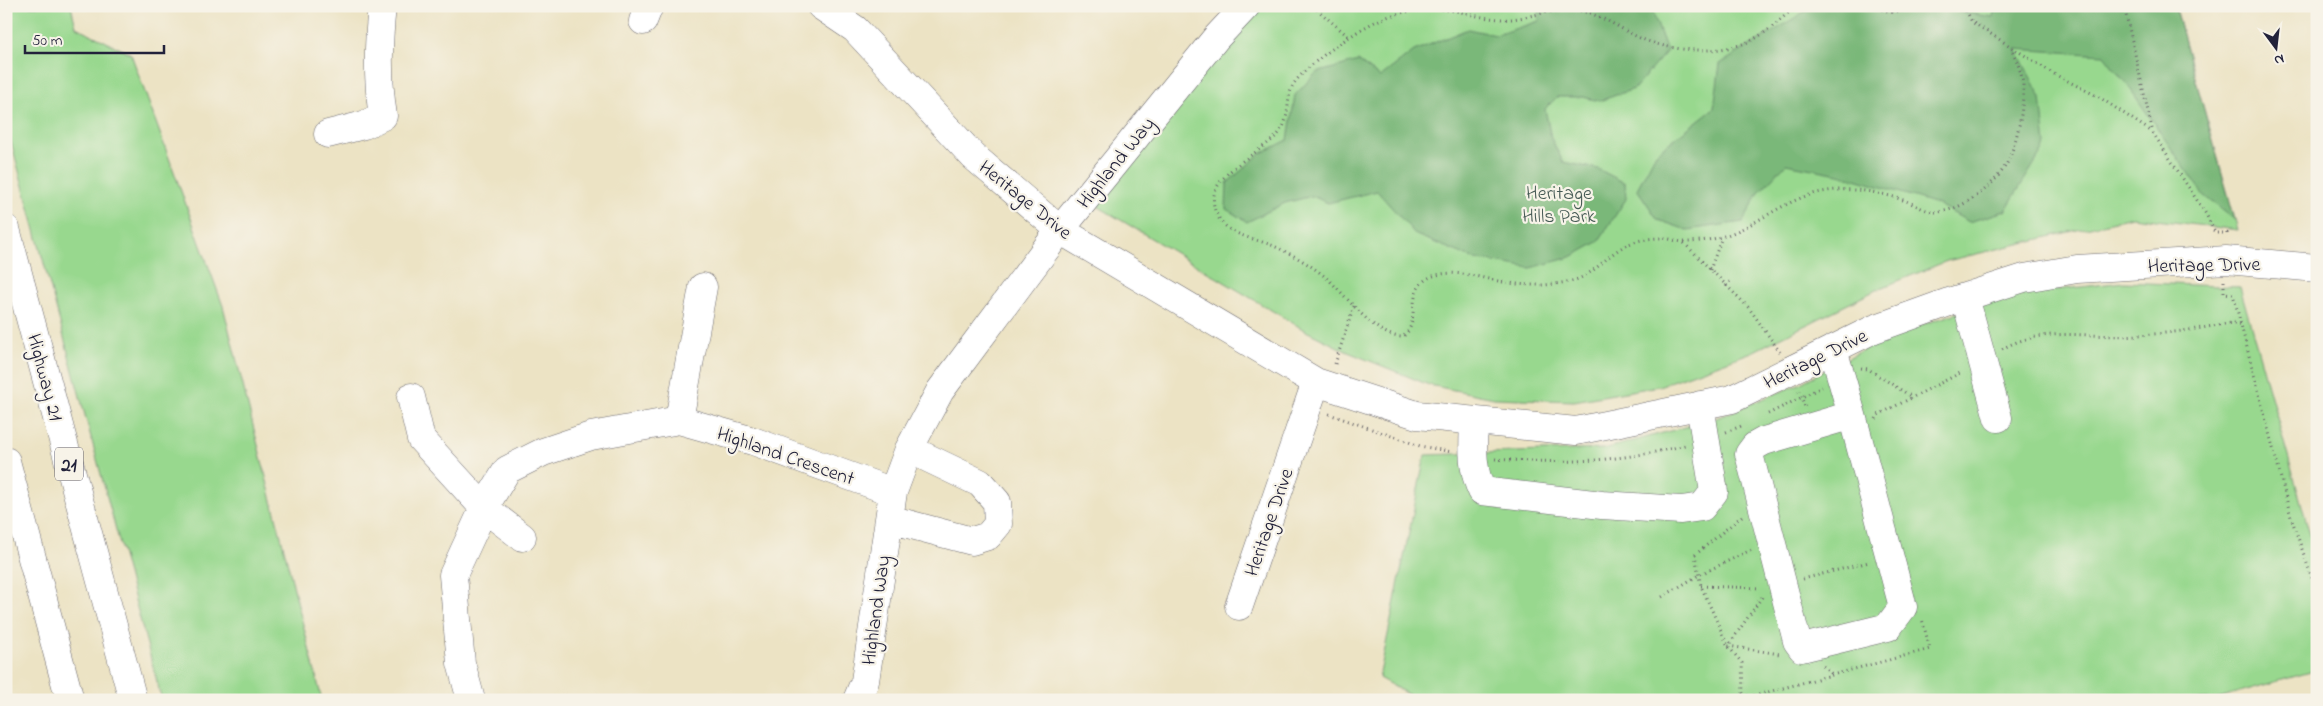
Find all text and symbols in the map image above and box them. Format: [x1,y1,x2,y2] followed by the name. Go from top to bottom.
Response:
[25,22,164,54] scale bar
[2250,22,2300,72] north arrow
[32,30,63,52] text: 50 m
[2272,48,2286,70] text: N
[1071,111,1164,216] street label: Highland Way
[971,154,1077,248] street label: Heritage Drive
[1522,180,1596,232] park label: Heritage Hills Park
[2147,251,2261,283] street label: Heritage Drive
[1759,323,1874,399] street label: Heritage Drive
[17,331,69,425] street label: Highway 21
[712,420,858,496] street label: Highland Crescent
[55,448,83,480] road number: 21
[1238,465,1303,581] street label: Heritage Drive
[855,554,901,667] street label: Highland Way

